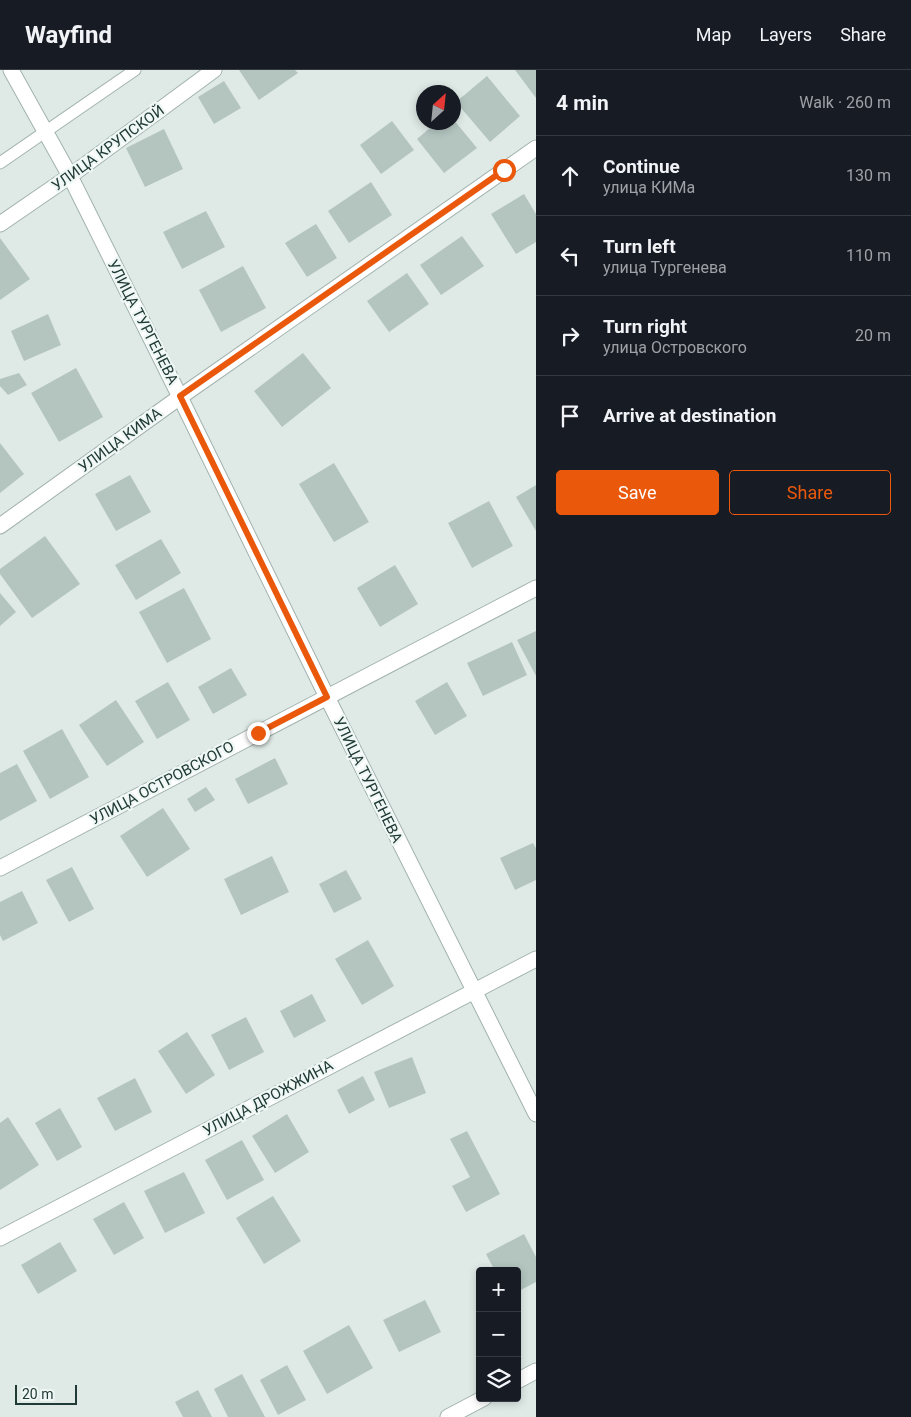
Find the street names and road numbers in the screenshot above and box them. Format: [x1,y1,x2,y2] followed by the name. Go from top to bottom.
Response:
[48,101,168,195] street label: УЛИЦА КРУПСКОЙ
[104,257,182,388] street label: УЛИЦА ТУРГЕНЕВА
[75,404,165,476] street label: УЛИЦА КИМА
[330,714,406,846] street label: УЛИЦА ТУРГЕНЕВА
[87,737,237,829] street label: УЛИЦА ОСТРОВСКОГО
[200,1056,336,1140] street label: УЛИЦА ДРОЖЖИНА

